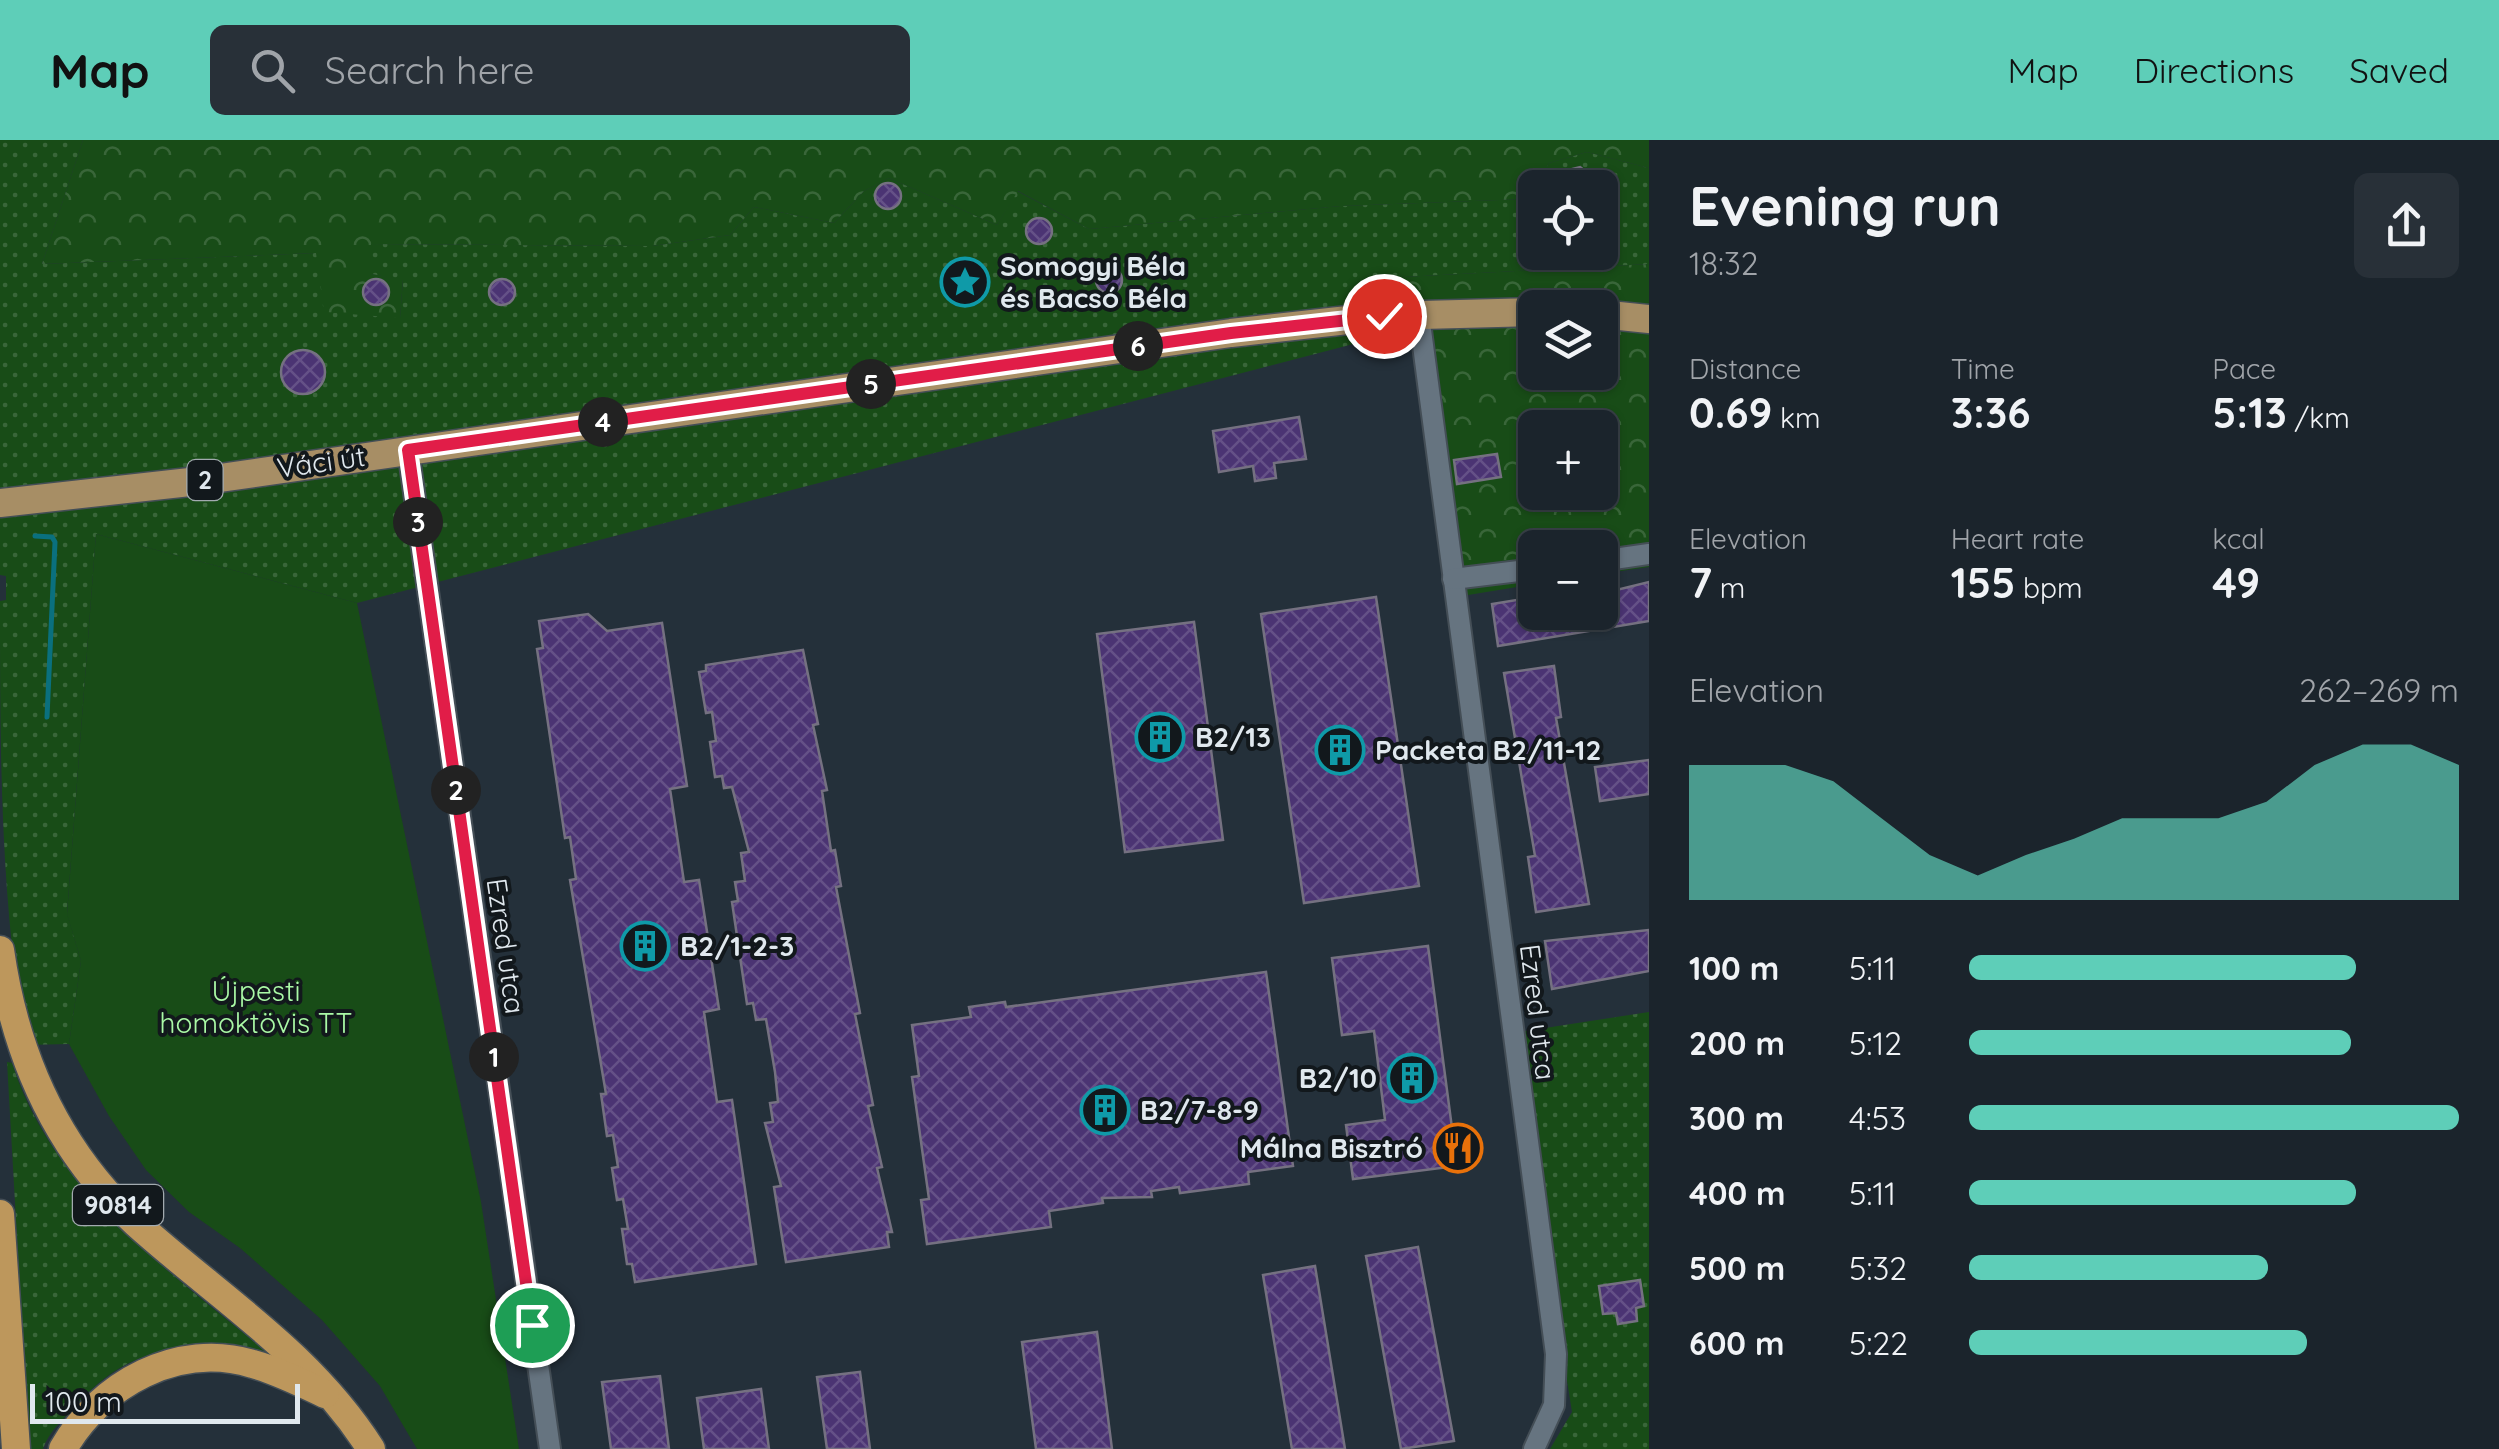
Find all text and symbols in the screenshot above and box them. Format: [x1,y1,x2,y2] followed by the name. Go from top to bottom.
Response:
[210,25,910,115] search box
[50,40,150,100] text: Map
[245,43,300,98] icon: search
[325,46,534,94] text: Search here
[2007,48,2079,92] text: Map
[2134,48,2294,92] text: Directions
[2349,48,2449,92] text: Saved
[1518,170,1618,630] map controls
[1518,170,1618,270] button: locate
[1689,171,2001,240] text: Evening run
[2354,173,2459,278] button: share
[1689,243,1759,283] text: 18:32
[1000,248,1187,315] place label: Somogyi Béla és Bacsó Béla
[939,256,991,308] place icon: Somogyi Béla és Bacsó Béla
[1342,274,1427,359] pin
[1357,289,1412,344] icon: check
[1518,290,1618,390] button: layers
[1113,321,1163,371] pin: 6
[1130,328,1146,363] text: 6
[1689,351,1801,386] text: Distance
[1951,351,2015,386] text: Time
[2212,351,2276,386] text: Pace
[846,359,896,409] pin: 5
[863,366,879,401] text: 5
[1689,386,1772,439] text: 0.69
[1951,386,2030,439] text: 3:36
[2212,386,2287,439] text: 5:13
[578,397,628,447] pin: 4
[1772,400,1821,435] text: km
[2287,400,2350,435] text: /km
[595,404,611,439] text: 4
[1518,410,1618,510] button: +
[275,438,367,485] street label: Váci út
[188,460,222,500] road number: 2
[393,497,443,547] pin: 3
[410,504,426,539] text: 3
[1689,521,1807,556] text: Elevation
[1951,521,2084,556] text: Heart rate
[2212,521,2265,556] text: kcal
[1518,530,1618,630] button: −
[1689,556,1712,609] text: 7
[1951,556,2015,609] text: 155
[2212,556,2260,609] text: 49
[1712,570,1745,605] text: m
[2015,570,2083,605] text: bpm
[1689,670,1824,710] text: Elevation
[2299,670,2459,710] text: 262–269 m
[1134,711,1186,763] building icon: B2/13
[1195,719,1271,754] place label: B2/13
[1314,724,1366,776] building icon: Packeta B2/11-12
[1375,732,1601,767] place label: Packeta B2/11-12
[431,765,481,815] pin: 2
[448,772,464,807] text: 2
[480,876,533,1016] street label: Ezred utca
[619,920,671,972] building icon: B2/1-2-3
[680,928,794,963] place label: B2/1-2-3
[1513,942,1564,1082] street label: Ezred utca
[1689,948,1779,988] text: 100 m
[1849,948,1896,988] text: 5:11
[160,973,352,1040] park label: Újpesti homoktövis TT
[1689,1023,1785,1063] text: 200 m
[1849,1023,1902,1063] text: 5:12
[469,1032,519,1082] pin: 1
[489,1039,499,1074] text: 1
[1386,1052,1438,1104] building icon: B2/10
[1299,1060,1377,1095] place label: B2/10
[1079,1084,1131,1136] building icon: B2/7-8-9
[1140,1092,1259,1127] place label: B2/7-8-9
[1689,1098,1784,1138] text: 300 m
[1849,1098,1906,1138] text: 4:53
[1432,1122,1484,1174] restaurant icon: Málna Bisztró
[1240,1130,1423,1165] place label: Málna Bisztró
[1689,1173,1786,1213] text: 400 m
[1849,1173,1896,1213] text: 5:11
[73,1185,163,1225] road number: 90814
[1689,1248,1785,1288] text: 500 m
[1849,1248,1907,1288] text: 5:32
[490,1283,575,1368] pin
[505,1298,560,1353] icon: arrive
[1689,1323,1784,1363] text: 600 m
[1849,1323,1908,1363] text: 5:22
[30,1379,300,1424] scale bar
[45,1384,122,1419] text: 100 m

